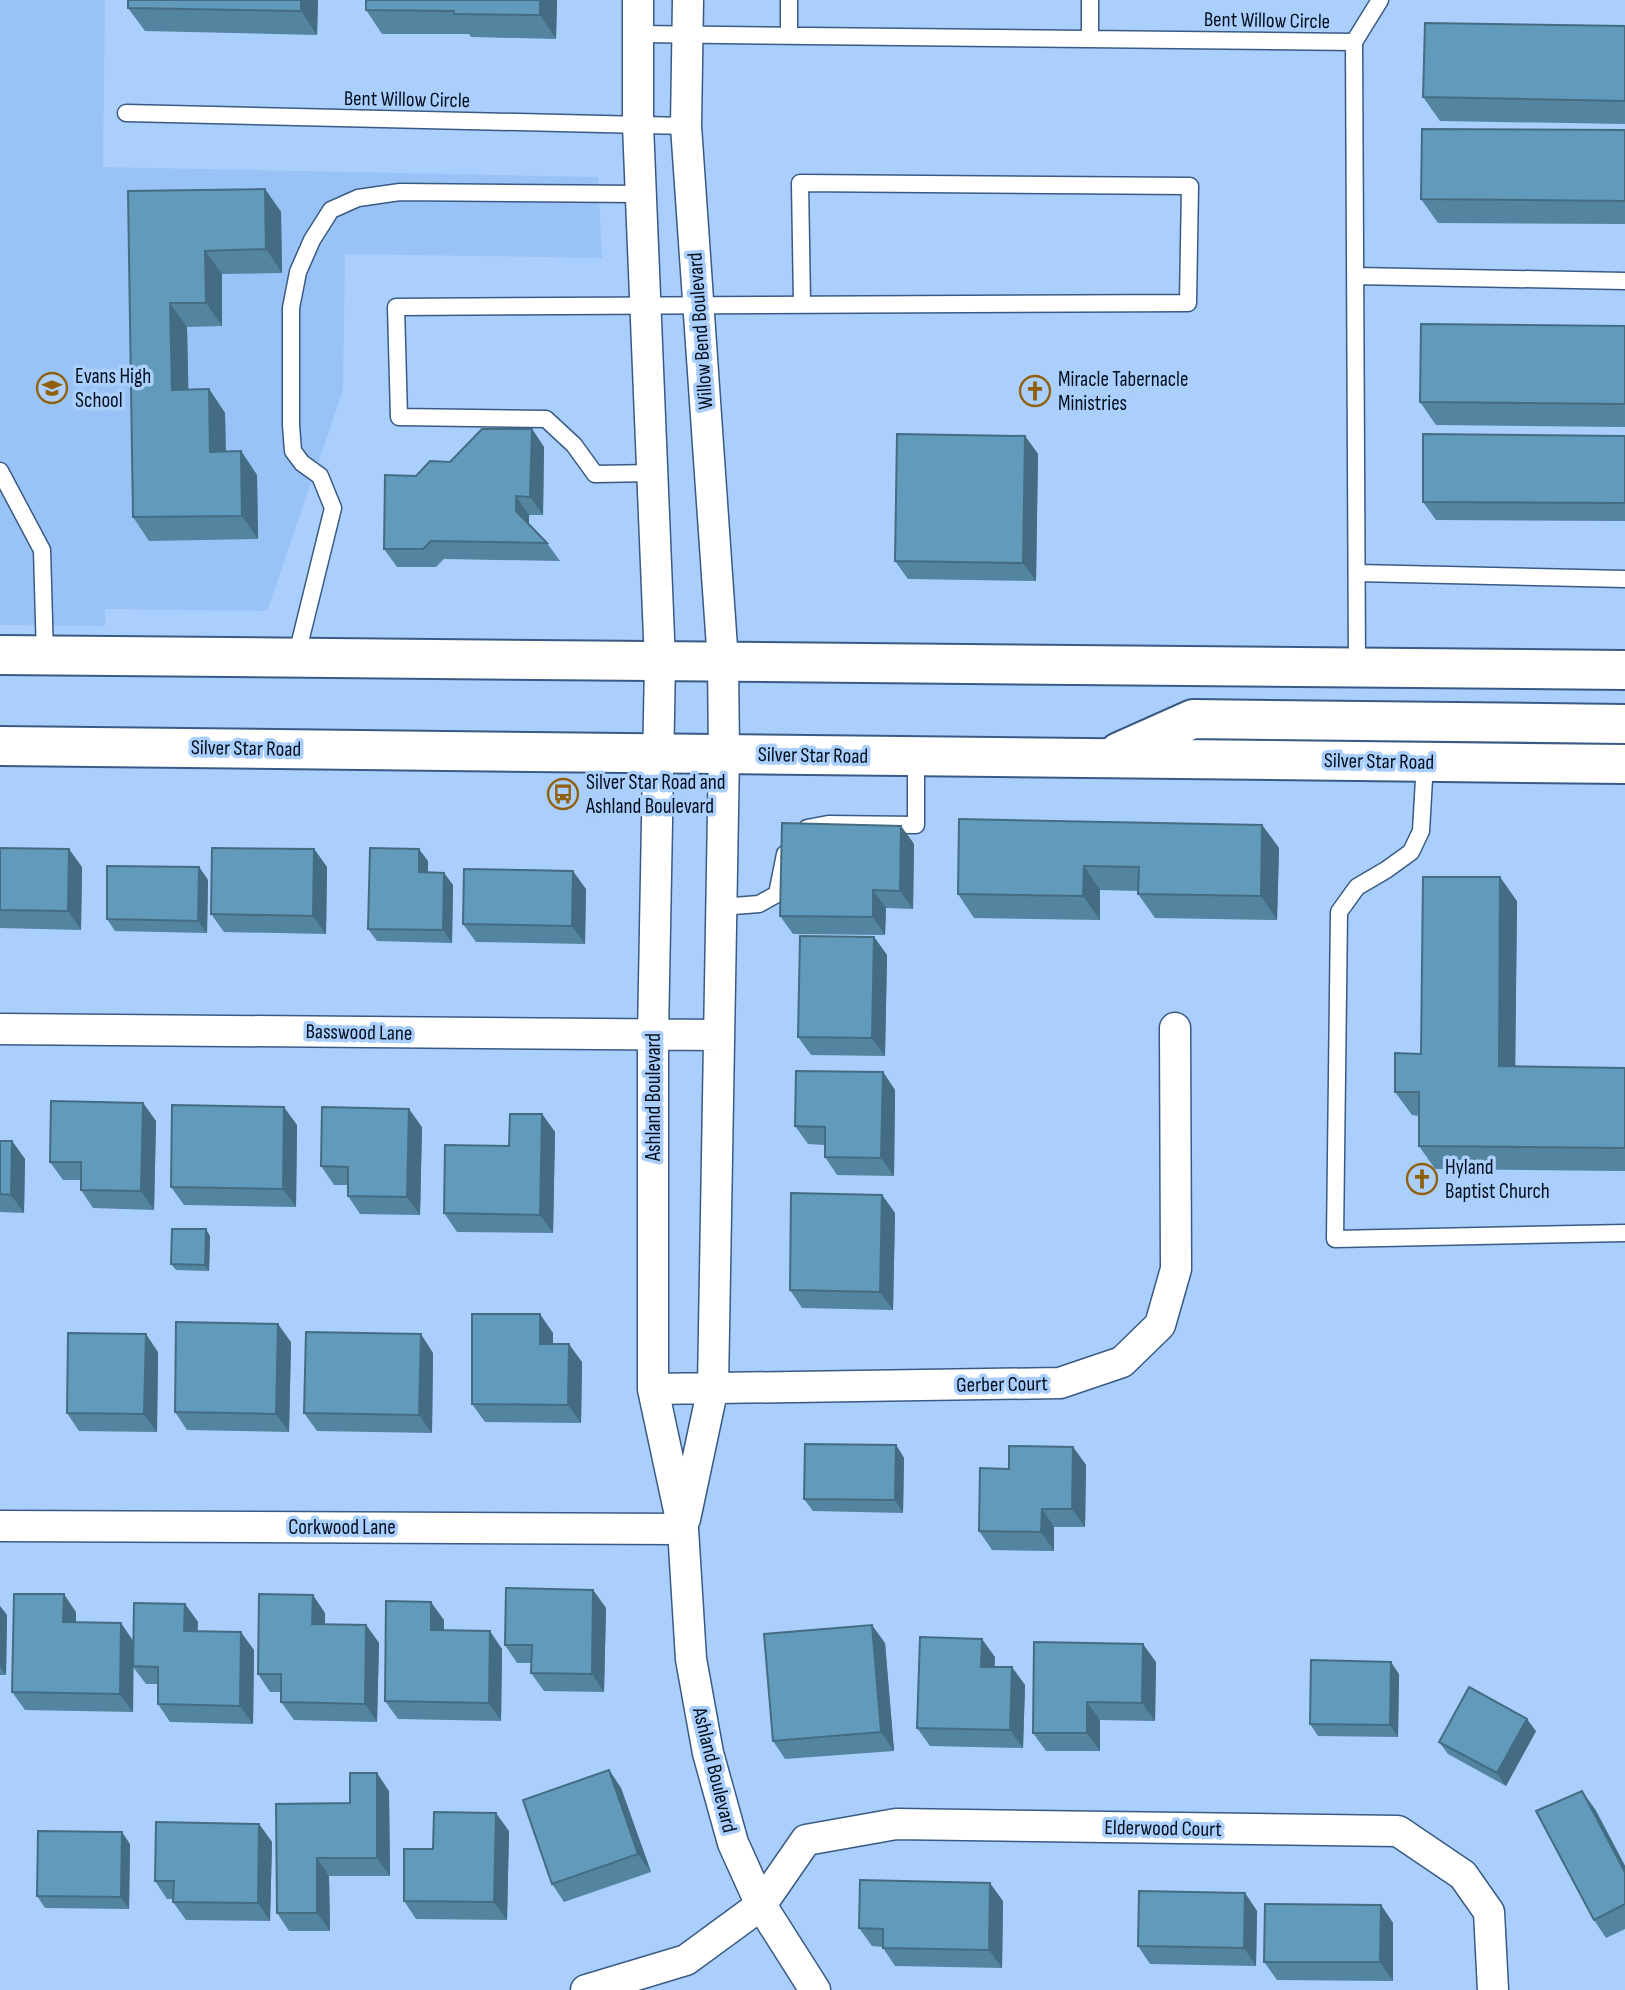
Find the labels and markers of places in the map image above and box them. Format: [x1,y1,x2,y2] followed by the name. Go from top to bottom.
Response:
[75,364,151,413] place label: Evans High School
[1058,367,1188,416] place label: Miracle Tabernacle Ministries
[35,371,69,405] school or university icon: Evans High School
[1018,374,1052,408] church icon: Miracle Tabernacle Ministries
[585,770,725,819] place label: Silver Star Road and Ashland Boulevard
[546,777,580,811] bus stop icon: Silver Star Road and Ashland Boulevard
[1445,1155,1550,1204] place label: Hyland Baptist Church
[1405,1162,1439,1196] church icon: Hyland Baptist Church

